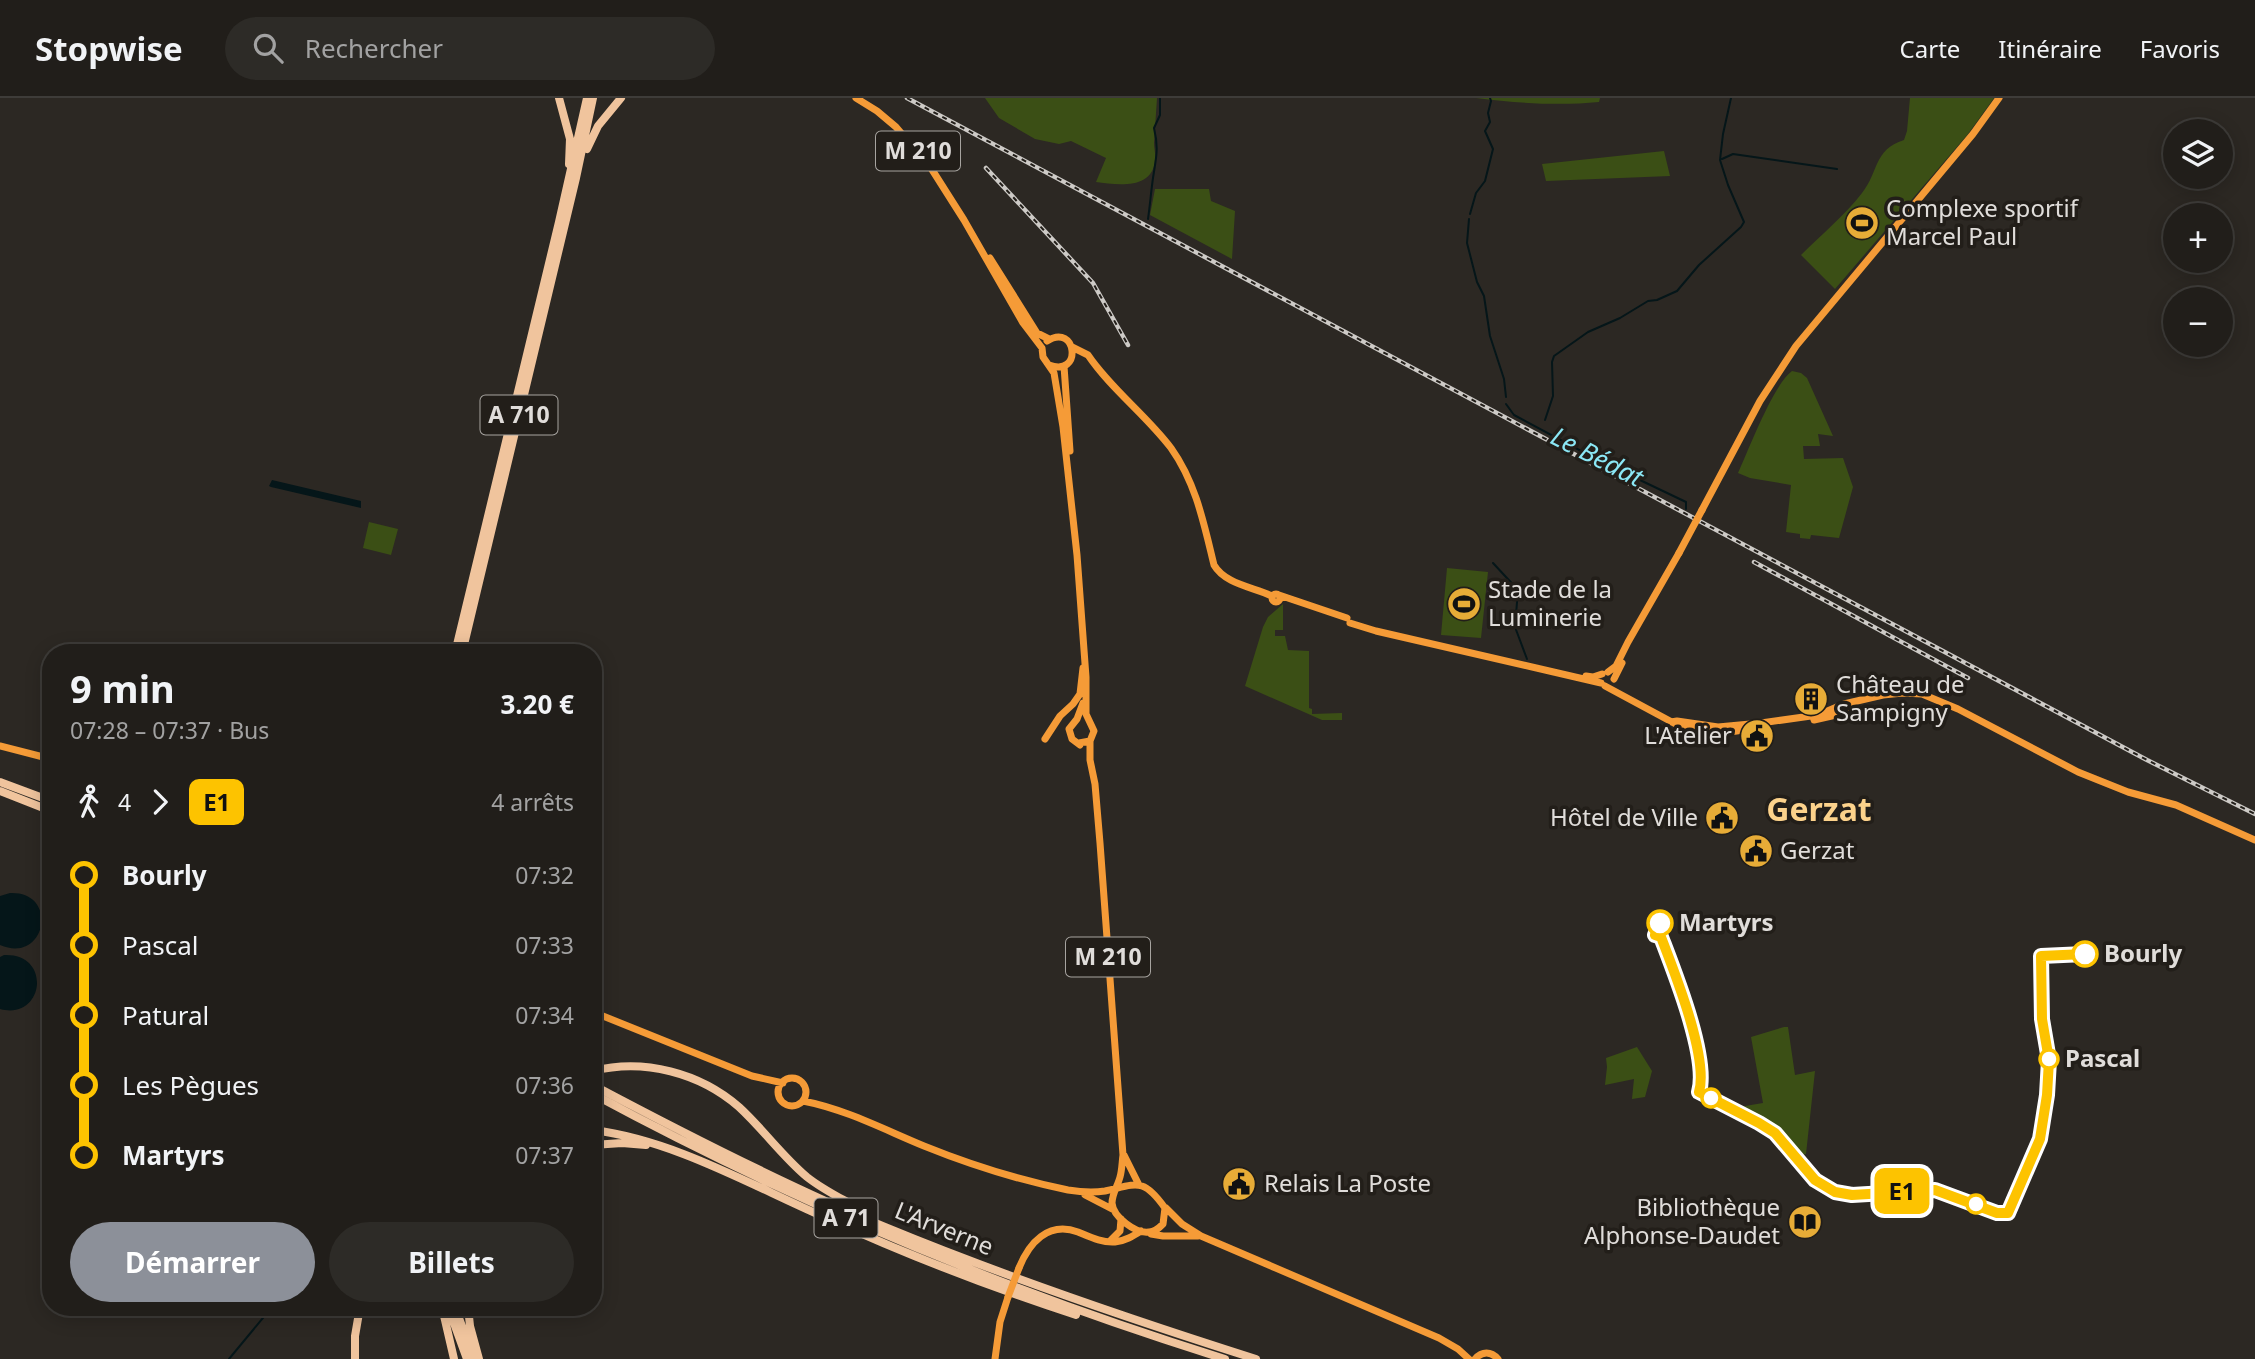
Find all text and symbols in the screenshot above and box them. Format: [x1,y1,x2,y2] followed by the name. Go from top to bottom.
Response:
[225,17,715,80] search box
[35,26,183,71] text: Stopwise
[249,29,287,67] icon: search
[305,30,443,66] text: Rechercher
[1900,32,1960,65] text: Carte
[1998,32,2102,65] text: Itinéraire
[2140,32,2220,65] text: Favoris
[2163,119,2233,357] map controls
[2163,119,2233,189] button: layers
[876,132,960,170] road number: M 210
[1886,191,2080,252] place label: Complexe sportif Marcel Paul
[2163,203,2233,273] button: +
[1843,204,1881,242] sports icon: Complexe sportif Marcel Paul
[2163,287,2233,357] button: −
[480,396,558,434] road number: A 710
[1545,418,1651,495] water label: Le Bédat
[1488,572,1612,633] place label: Stade de la Luminerie
[1445,585,1483,623] sports icon: Stade de la Luminerie
[70,662,175,714] text: 9 min
[1836,667,1965,728] place label: Château de Sampigny
[1792,680,1830,718] building icon: Château de Sampigny
[500,686,574,722] text: 3.20 €
[70,714,269,746] text: 07:28 – 07:37 · Bus
[1738,717,1776,755] public building icon: L'Atelier
[1644,718,1732,751] place label: L'Atelier
[70,783,108,821] icon: walk
[141,783,179,821] icon: forward
[203,785,230,818] text: E1
[118,786,131,818] text: 4
[491,786,574,818] text: 4 arrêts
[1766,787,1872,830] district label: Gerzat
[1703,799,1741,837] public building icon: Hôtel de Ville
[1550,800,1698,833] place label: Hôtel de Ville
[1737,832,1775,870] public building icon: Gerzat
[1780,833,1855,866] place label: Gerzat
[122,857,207,893] text: Bourly
[515,859,574,891] text: 07:32
[1679,905,1774,938] place label: Martyrs
[1647,910,1673,936] marker: Martyrs
[122,927,199,963] text: Pascal
[515,929,574,961] text: 07:33
[2104,936,2182,969] place label: Bourly
[1066,937,1150,976] road number: M 210
[2072,941,2098,967] marker: Bourly
[122,997,209,1033] text: Patural
[515,999,574,1031] text: 07:34
[2065,1041,2140,1074] place label: Pascal
[2039,1049,2059,1069] marker: Pascal
[122,1067,259,1103] text: Les Pègues
[515,1069,574,1101] text: 07:36
[1701,1088,1721,1108] unlabelled marker
[122,1137,225,1173] text: Martyrs
[515,1139,574,1171] text: 07:37
[1220,1165,1258,1203] public building icon: Relais La Poste
[1264,1166,1431,1199] place label: Relais La Poste
[1870,1168,1934,1214] line badge: E1
[1888,1174,1916,1207] text: E1
[1584,1190,1780,1251] place label: Bibliothèque Alphonse-Daudet
[890,1193,999,1262] street label: L'Arverne
[1966,1194,1986,1214] unlabelled marker
[814,1198,878,1238] road number: A 71
[1786,1203,1824,1241] library icon: Bibliothèque Alphonse-Daudet
[70,1222,315,1302] button: Démarrer
[329,1222,574,1302] button: Billets

